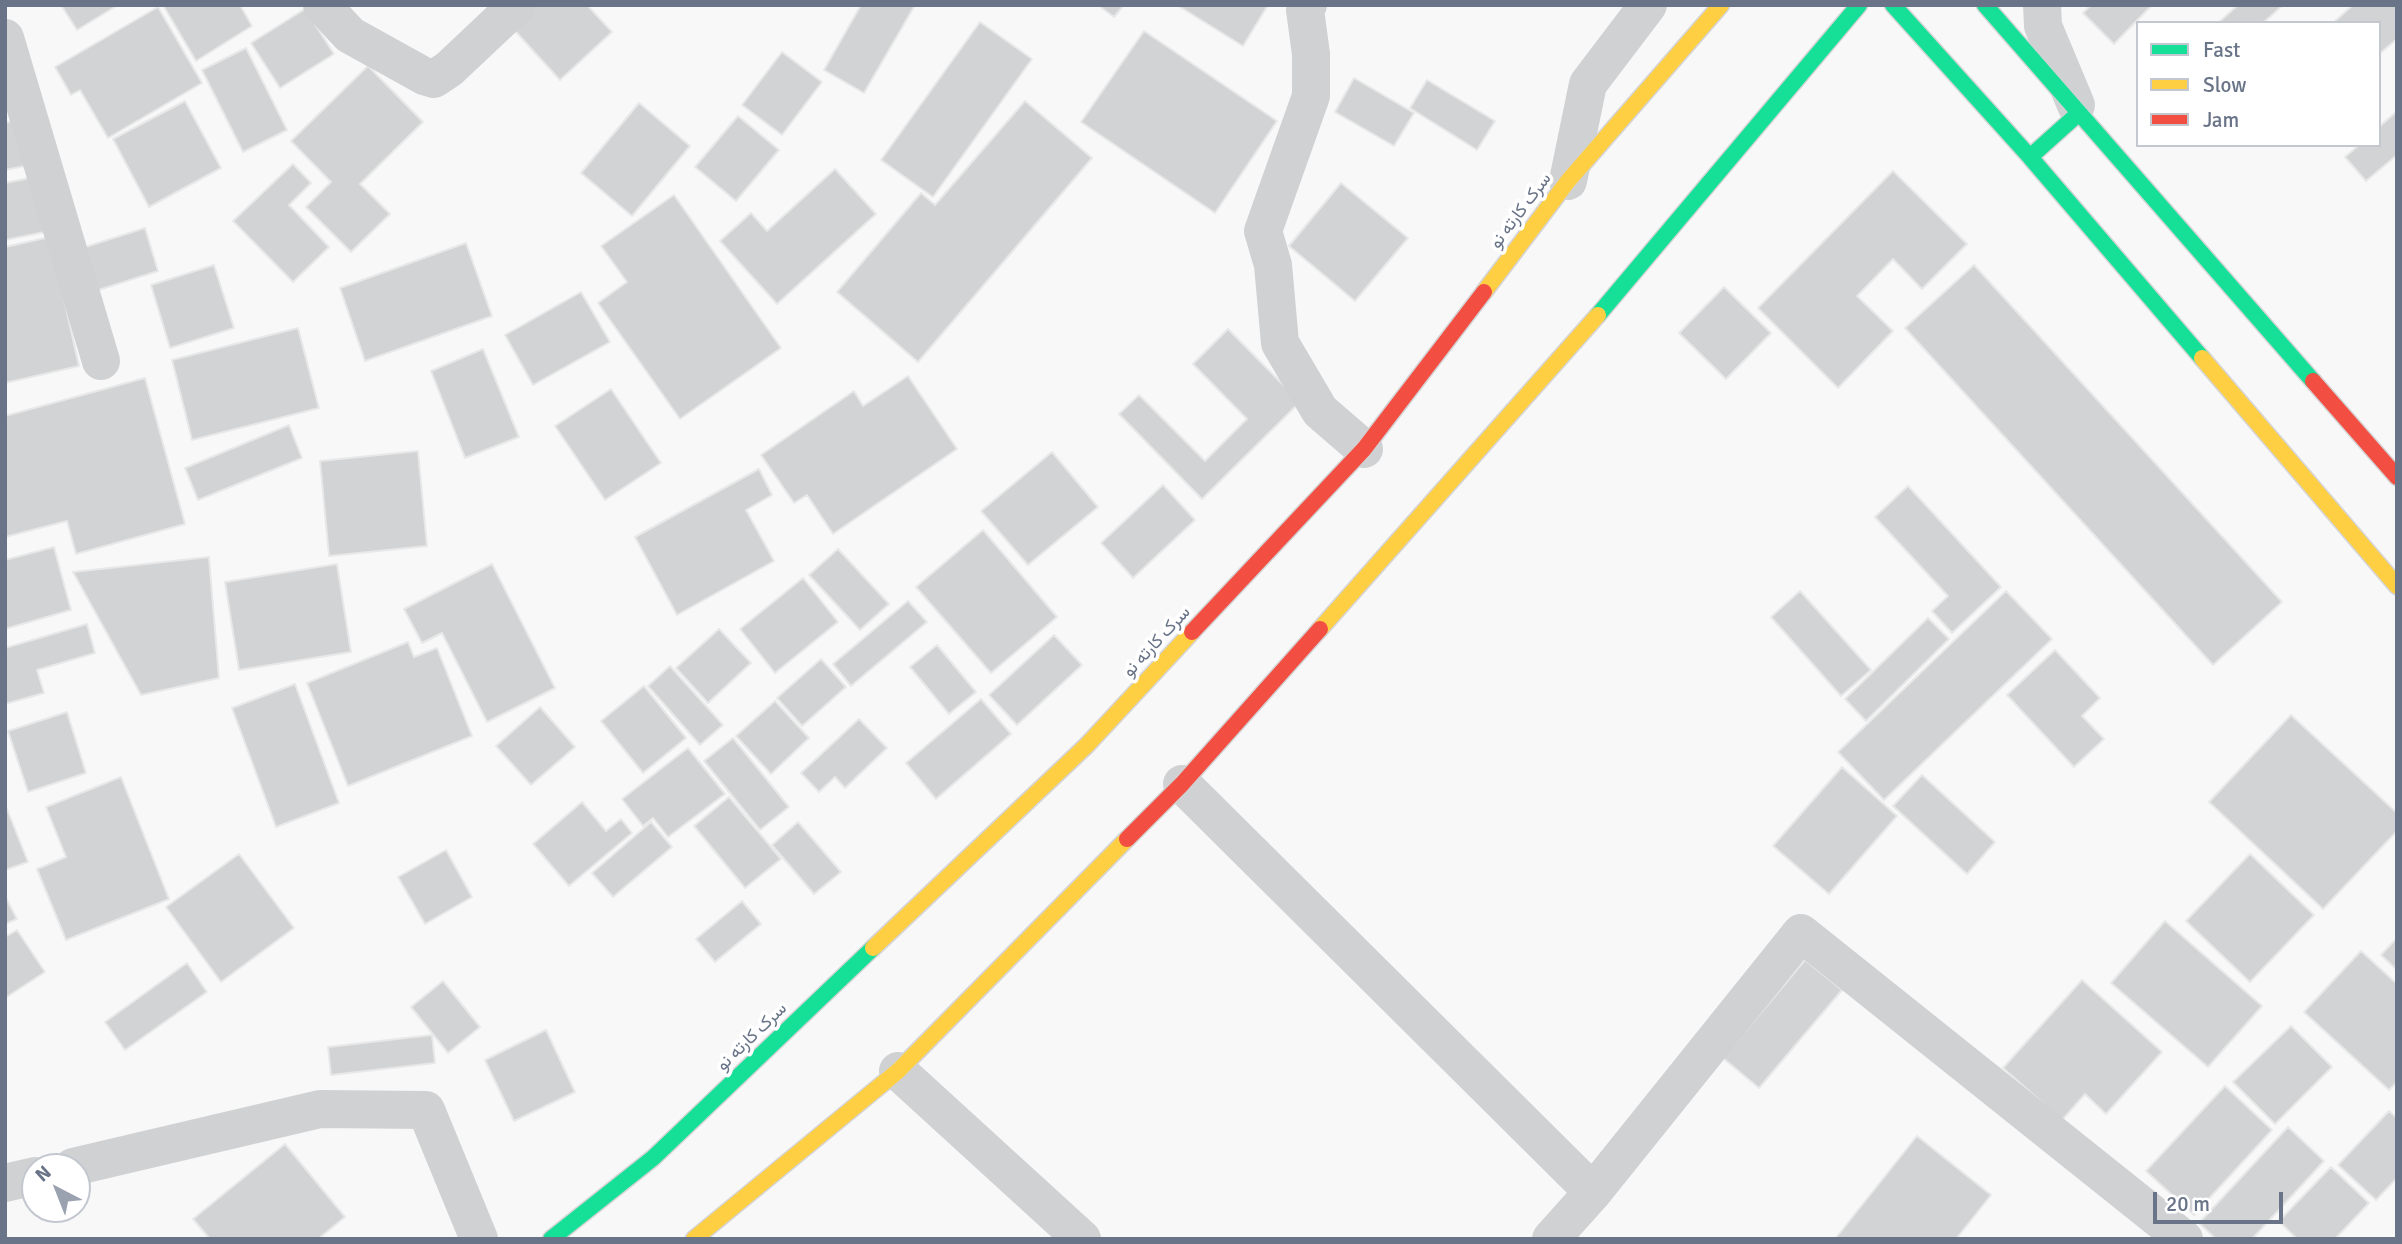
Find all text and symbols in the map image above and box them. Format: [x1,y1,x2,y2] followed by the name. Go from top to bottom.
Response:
[2136,21,2381,147] legend
[2203,37,2240,63] text: Fast
[2203,72,2247,98] text: Slow
[2203,107,2239,133] text: Jam
[1486,169,1556,253] street label: سرک کارته نو
[1119,602,1195,682] street label: سرک کارته نو
[712,998,792,1076] street label: سرک کارته نو
[21,1153,91,1223] north arrow
[30,1161,56,1187] text: N
[2157,1178,2286,1222] scale bar
[2166,1191,2210,1217] text: 20 m

